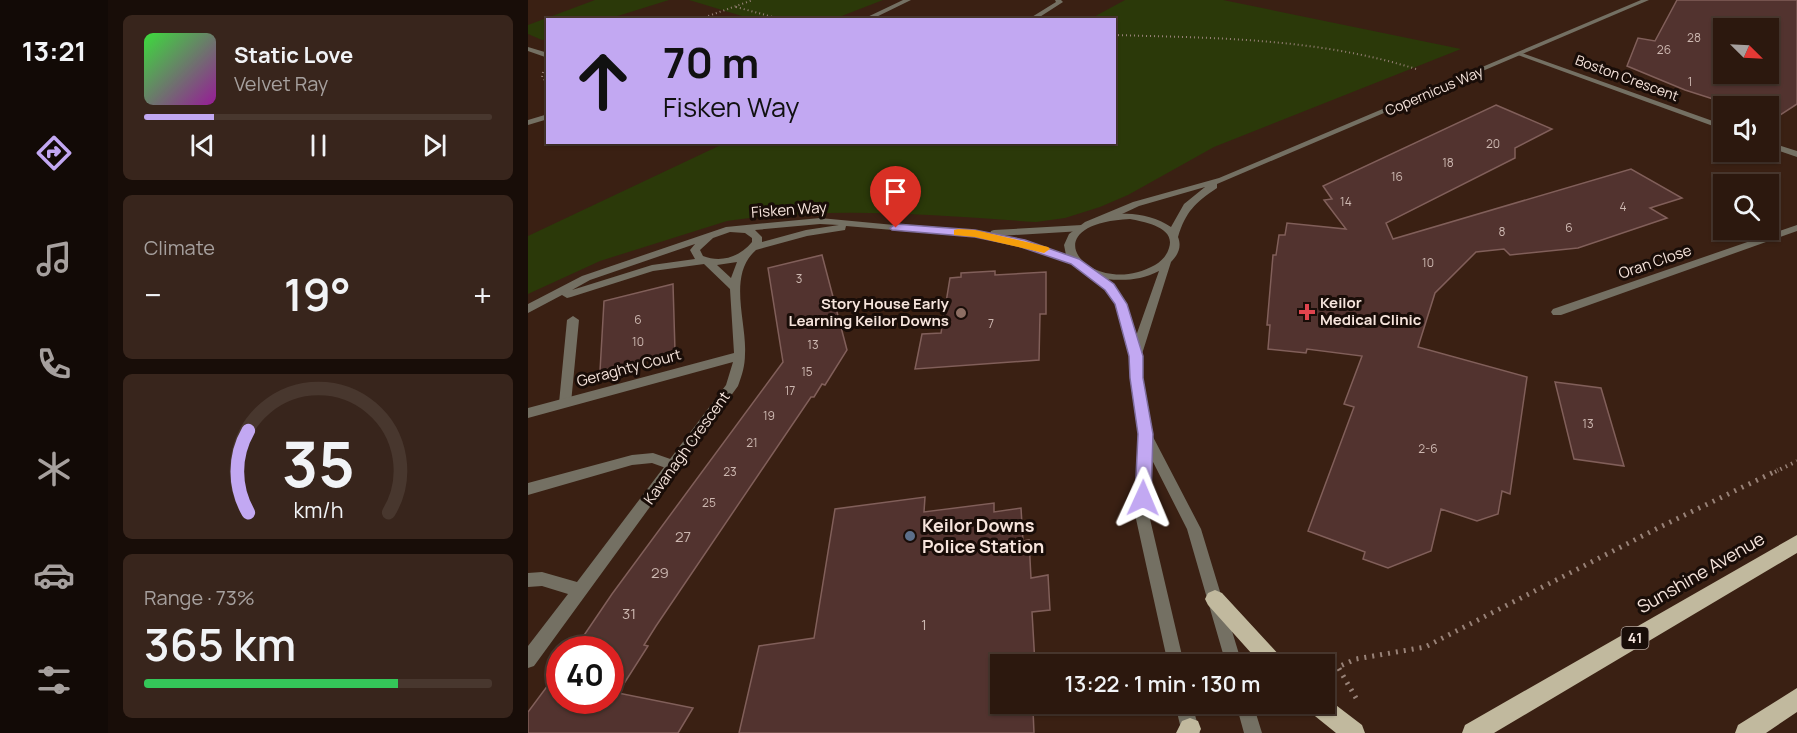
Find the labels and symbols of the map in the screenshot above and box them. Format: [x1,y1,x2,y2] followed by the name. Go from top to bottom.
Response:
[1713,18,1779,84] north arrow
[1687,29,1701,46] house number: 28
[1657,41,1671,58] house number: 26
[1573,50,1682,105] street label: Boston Crescent
[1382,61,1486,120] street label: Copernicus Way
[1688,73,1692,90] house number: 1
[1486,135,1500,152] house number: 20
[1442,154,1454,171] house number: 18
[870,166,921,228] pin
[1391,168,1403,185] house number: 16
[1340,193,1352,210] house number: 14
[750,196,828,223] street label: Fisken Way
[1619,198,1627,215] house number: 4
[1565,219,1573,236] house number: 6
[1499,223,1506,240] house number: 8
[1616,239,1694,284] street label: Oran Close
[1422,254,1434,271] house number: 10
[796,270,802,287] house number: 3
[1320,292,1422,330] place label: Keilor Medical Clinic
[788,293,950,331] place label: Story House Early Learning Keilor Downs
[1298,303,1316,321] marker: Keilor Medical Clinic
[954,306,968,320] marker: Story House Early Learning Keilor Downs
[634,311,642,328] house number: 6
[988,315,994,332] house number: 7
[632,333,644,350] house number: 10
[807,336,819,353] house number: 13
[574,344,683,392] street label: Geraghty Court
[801,363,813,380] house number: 15
[785,382,795,399] house number: 17
[639,387,735,508] street label: Kavanagh Crescent
[763,407,775,424] house number: 19
[1582,415,1594,432] house number: 13
[746,434,758,451] house number: 21
[1418,440,1438,457] house number: 2-6
[723,463,737,480] house number: 23
[1111,466,1175,530] position arrow
[702,494,716,511] house number: 25
[922,513,1044,558] place label: Keilor Downs Police Station
[675,526,691,547] house number: 27
[1632,526,1769,618] street label: Sunshine Avenue
[903,529,917,543] marker: Keilor Downs Police Station
[651,562,669,583] house number: 29
[622,603,636,624] house number: 31
[921,614,927,635] house number: 1
[1622,627,1648,649] road number: 41
[546,636,624,714] speed limit sign: 40

